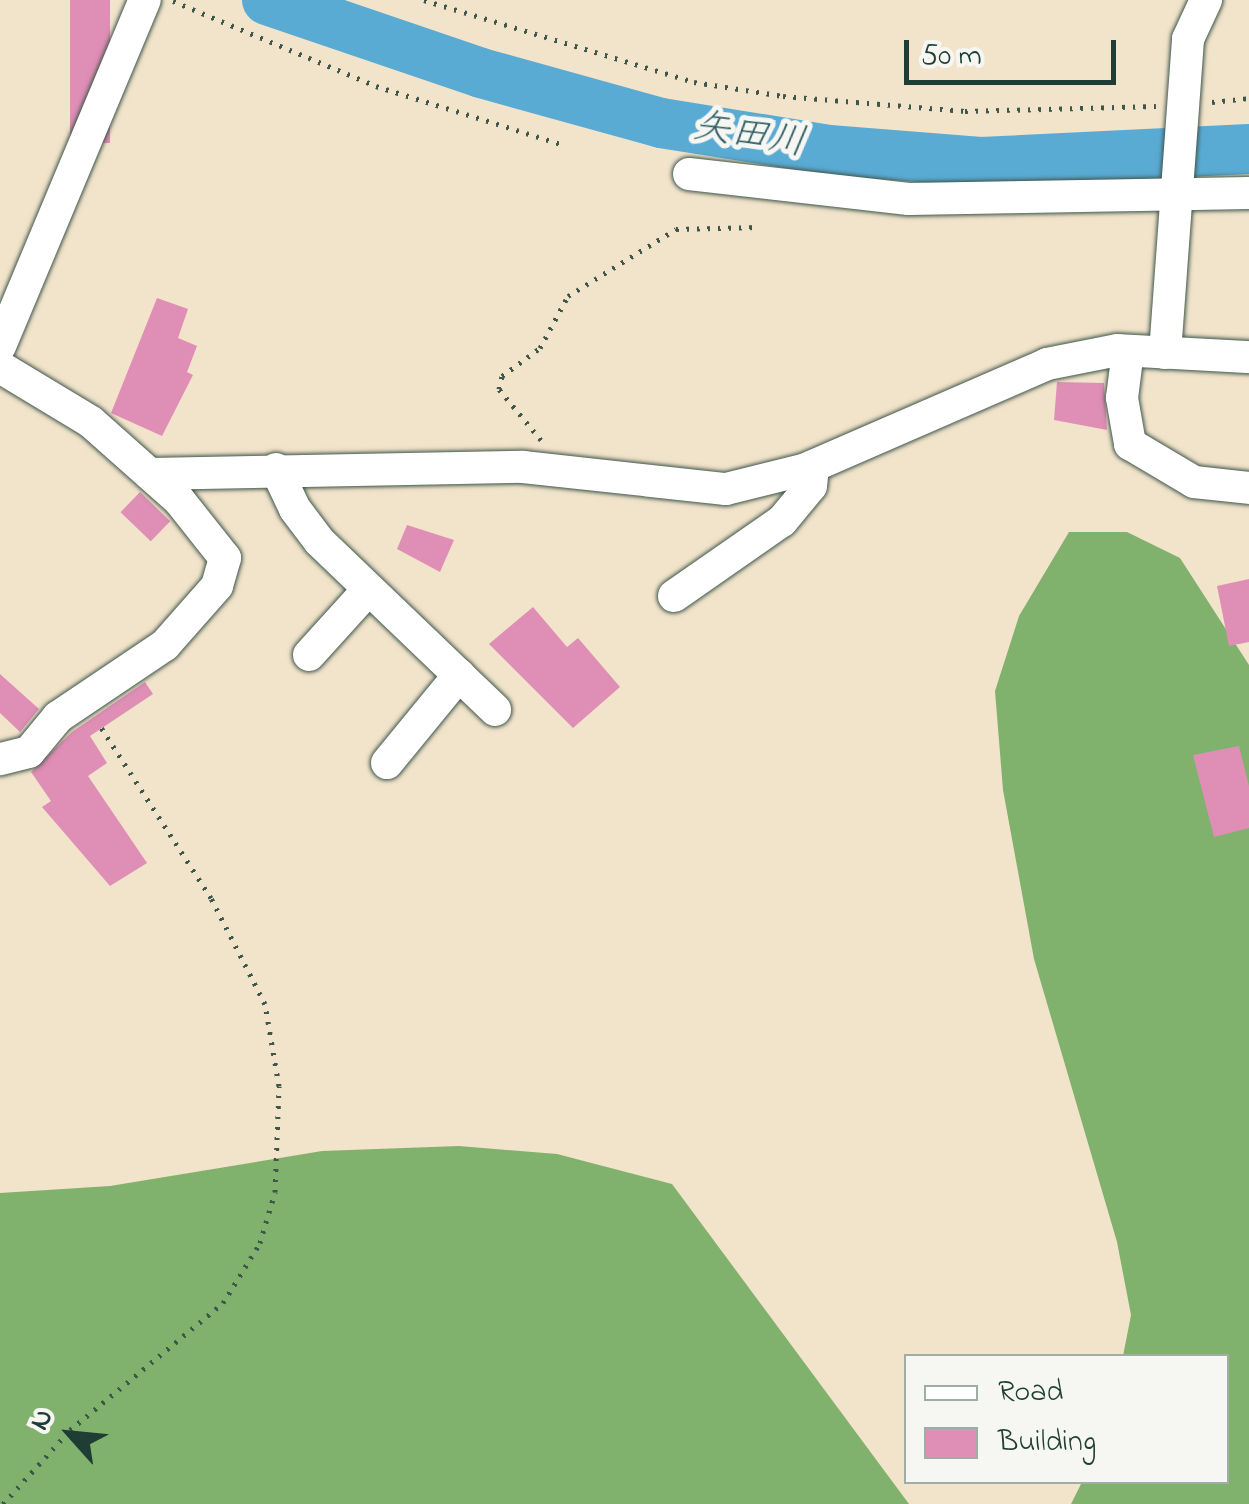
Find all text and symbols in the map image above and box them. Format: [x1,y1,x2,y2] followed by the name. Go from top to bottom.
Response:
[909,20,1122,82] scale bar
[921,35,982,79] text: 50 m
[689,106,809,168] water label: 矢田川
[904,1354,1229,1484] legend
[998,1371,1063,1415] text: Road
[20,1384,120,1484] north arrow
[20,1402,65,1438] text: N
[998,1421,1096,1465] text: Building

